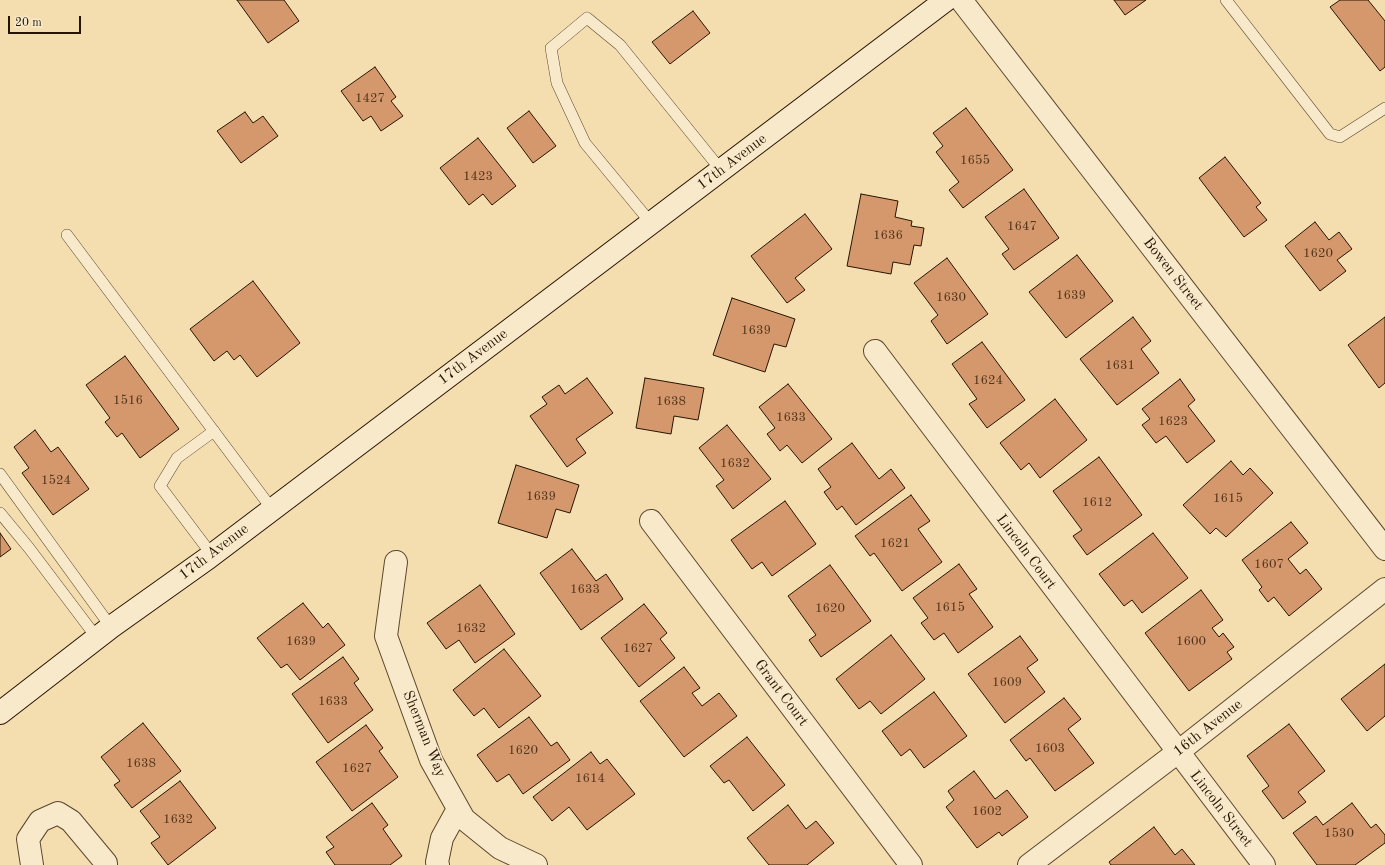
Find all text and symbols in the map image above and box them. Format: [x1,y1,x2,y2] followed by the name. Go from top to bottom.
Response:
[10,8,83,34] scale bar
[15,17,42,29] text: 20 m
[355,91,385,107] house number: 1427
[694,130,770,194] street label: 17th Avenue
[960,153,990,169] house number: 1655
[463,169,493,185] house number: 1423
[1007,219,1037,235] house number: 1647
[873,228,903,244] house number: 1636
[1139,234,1207,314] street label: Bowen Street
[1303,246,1333,262] house number: 1620
[1056,288,1086,304] house number: 1639
[936,290,966,306] house number: 1630
[741,323,771,339] house number: 1639
[435,325,511,389] street label: 17th Avenue
[1105,358,1135,374] house number: 1631
[973,373,1003,389] house number: 1624
[113,393,143,409] house number: 1516
[656,394,686,410] house number: 1638
[776,410,806,426] house number: 1633
[1158,414,1188,430] house number: 1623
[720,456,750,472] house number: 1632
[41,473,71,489] house number: 1524
[526,489,556,505] house number: 1639
[1213,491,1243,507] house number: 1615
[1082,495,1112,511] house number: 1612
[992,511,1060,593] street label: Lincoln Court
[176,520,252,584] street label: 17th Avenue
[880,536,910,552] house number: 1621
[1254,557,1284,573] house number: 1607
[570,582,600,598] house number: 1633
[935,600,965,616] house number: 1615
[815,601,845,617] house number: 1620
[456,621,486,637] house number: 1632
[286,634,316,650] house number: 1639
[1176,634,1206,650] house number: 1600
[623,641,653,657] house number: 1627
[750,656,812,730] street label: Grant Court
[992,675,1022,691] house number: 1609
[398,688,450,780] street label: Sherman Way
[318,694,348,710] house number: 1633
[1170,695,1246,761] street label: 16th Avenue
[1035,741,1065,757] house number: 1603
[508,743,538,759] house number: 1620
[126,756,156,772] house number: 1638
[342,761,372,777] house number: 1627
[1186,767,1256,851] street label: Lincoln Street
[575,771,605,787] house number: 1614
[972,804,1002,820] house number: 1602
[163,812,193,828] house number: 1632
[1324,826,1354,842] house number: 1530

